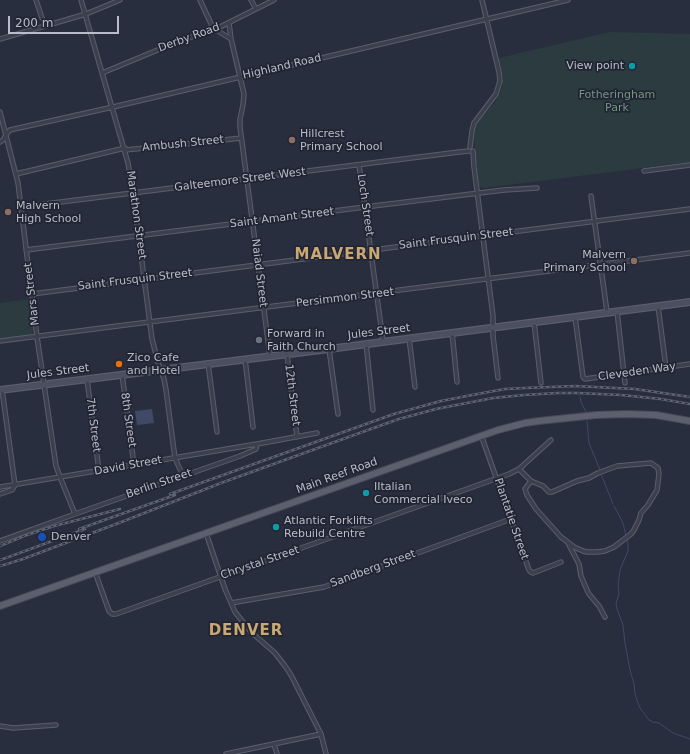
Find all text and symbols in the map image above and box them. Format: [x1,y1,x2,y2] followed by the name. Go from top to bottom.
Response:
[10,8,121,34] scale bar
[15,16,53,30] text: 200 m
[157,21,221,55] street label: Derby Road
[241,52,323,82] street label: Highland Road
[566,59,624,73] place label: View point
[627,61,637,71] marker: View point
[579,88,655,114] park label: Fotheringham Park
[300,127,383,153] place label: Hillcrest Primary School
[142,133,224,155] street label: Ambush Street
[287,135,297,145] marker: Hillcrest Primary School
[174,165,306,195] street label: Galteemore Street West
[123,170,149,260] street label: Marathon Street
[354,173,376,237] street label: Loch Street
[16,199,81,225] place label: Malvern High School
[229,205,335,231] street label: Saint Amant Street
[3,207,13,217] marker: Malvern High School
[398,225,514,253] street label: Saint Frusquin Street
[248,238,270,308] street label: Naiad Street
[295,246,381,264] district label: MALVERN
[543,248,626,274] place label: Malvern Primary School
[629,256,639,266] marker: Malvern Primary School
[22,262,42,326] street label: Mars Street
[77,266,193,294] street label: Saint Frusquin Street
[295,285,395,311] street label: Persimmon Street
[347,322,411,342] street label: Jules Street
[267,327,336,353] place label: Forward in Faith Church
[254,335,264,345] marker: Forward in Faith Church
[127,351,180,377] place label: Zico Cafe and Hotel
[114,359,124,369] marker: Zico Cafe and Hotel
[597,360,677,384] street label: Cleveden Way
[26,362,90,382] street label: Jules Street
[282,363,302,427] street label: 12th Street
[118,392,138,448] street label: 8th Street
[83,397,103,453] street label: 7th Street
[93,454,163,478] street label: David Street
[295,455,379,497] street label: Main Reef Road
[124,467,194,501] street label: Berlin Street
[491,476,531,562] street label: Plantatie Street
[374,480,473,506] place label: IItalian Commercial Iveco
[361,488,371,498] marker: IItalian Commercial Iveco
[284,514,373,540] place label: Atlantic Forklifts Rebuild Centre
[271,522,281,532] marker: Atlantic Forklifts Rebuild Centre
[51,530,91,544] place label: Denver
[36,531,48,543] marker: Denver
[219,543,301,583] street label: Chrystal Street
[329,547,417,591] street label: Sandberg Street
[209,622,283,640] district label: DENVER

